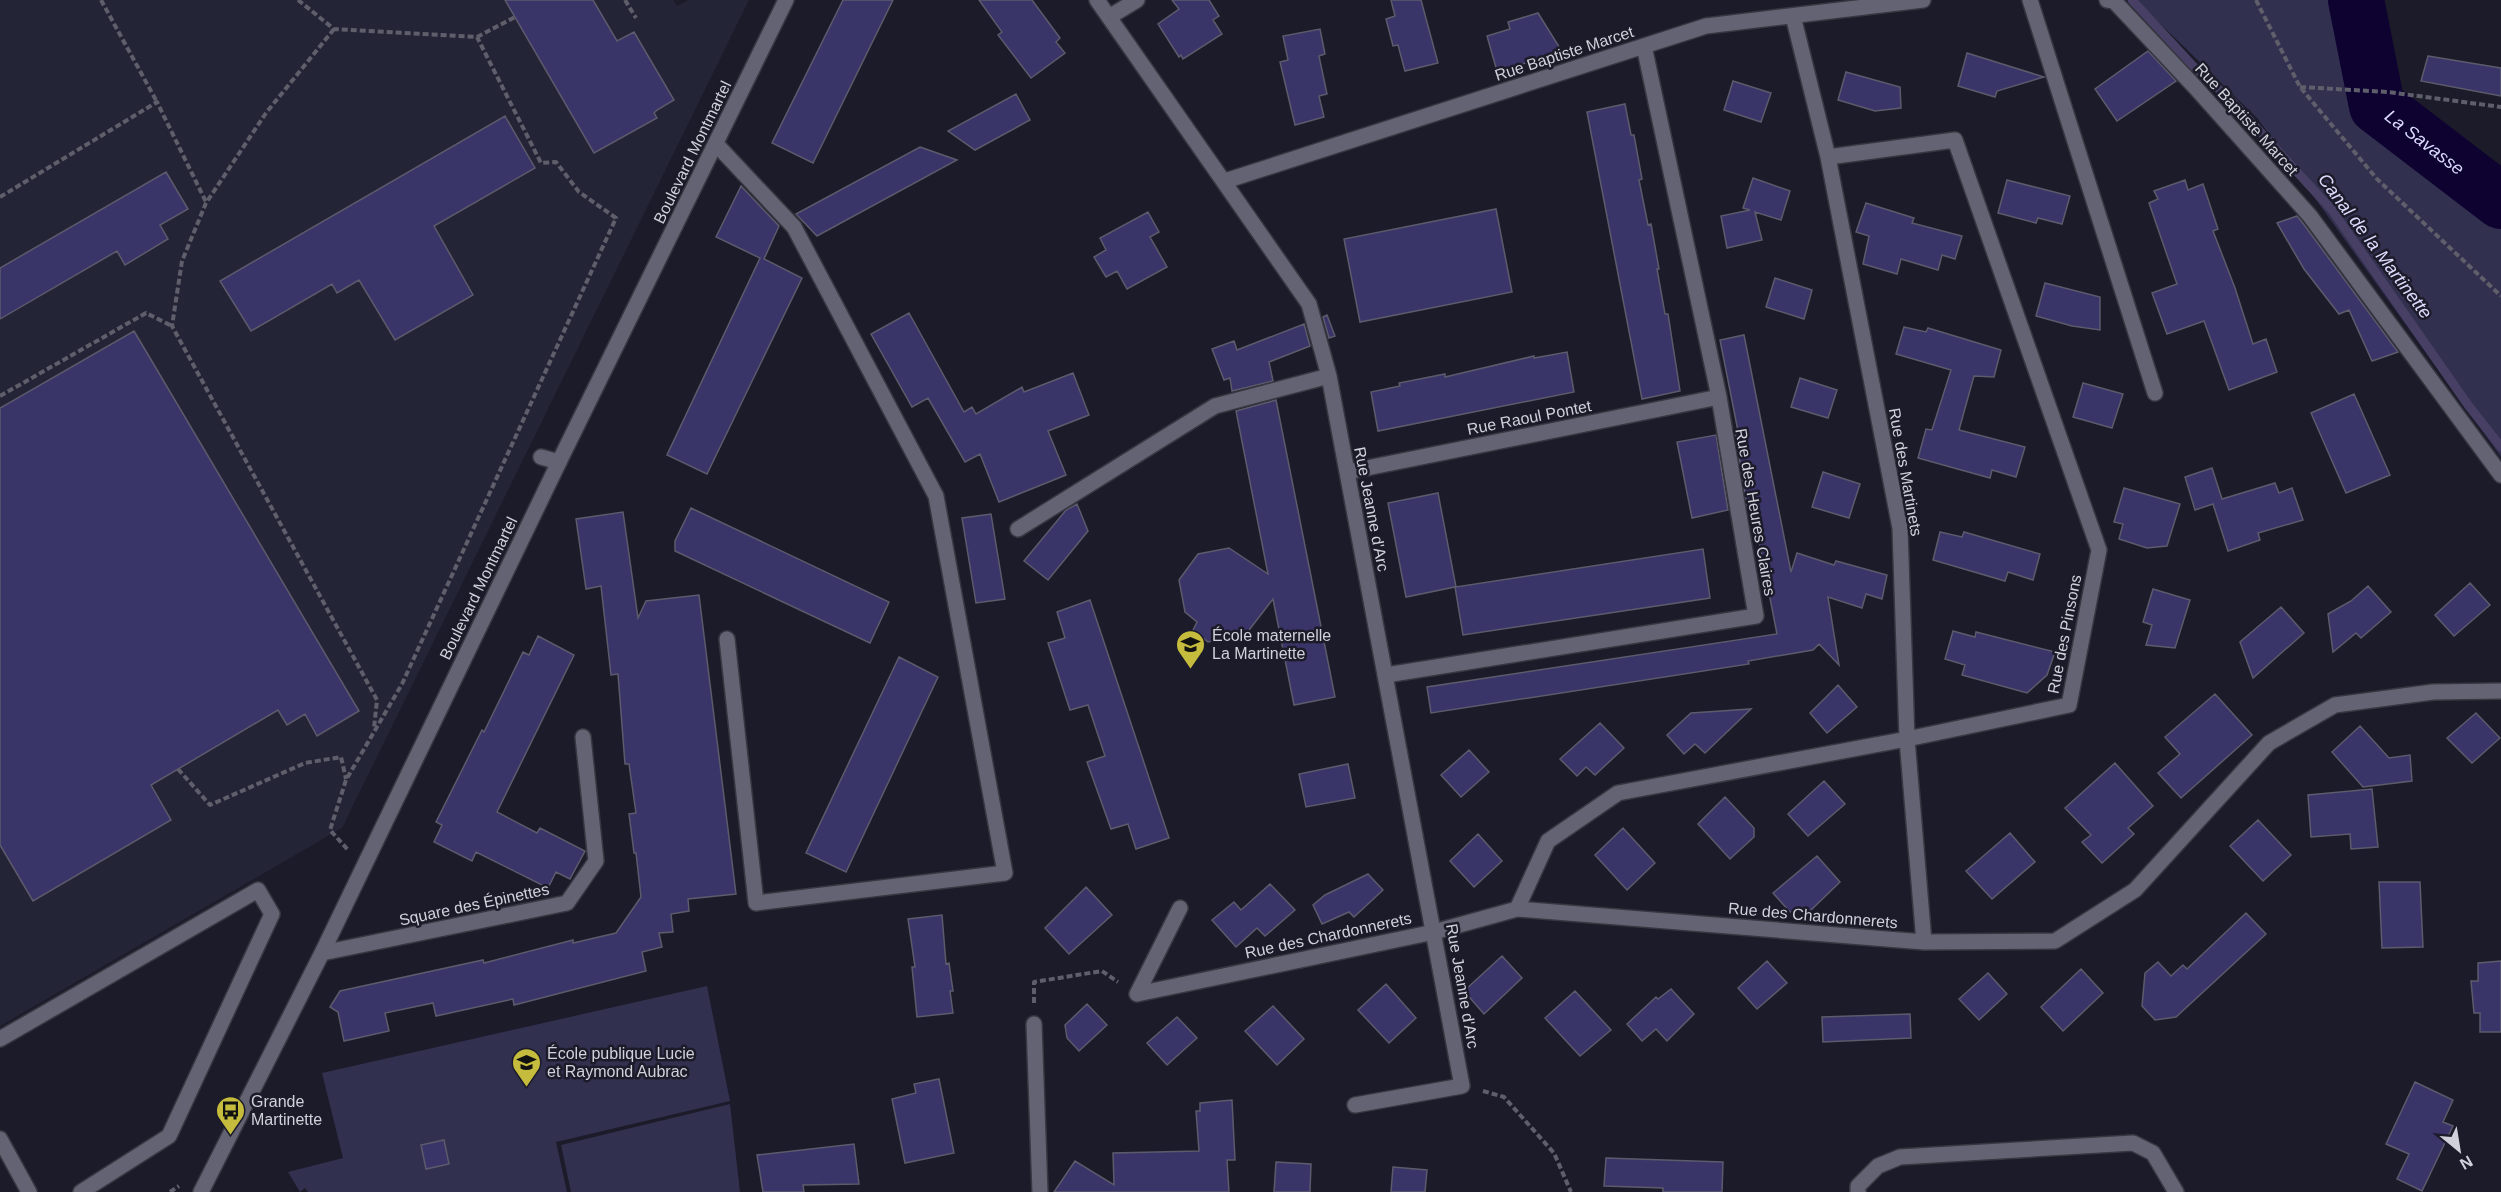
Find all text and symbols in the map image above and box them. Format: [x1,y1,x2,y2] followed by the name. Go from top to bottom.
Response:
[1493,23,1636,84] street label: Rue Baptiste Marcet
[2192,60,2302,179] street label: Rue Baptiste Marcet
[651,78,734,226] street label: Boulevard Montmartel
[2381,106,2468,179] water label: La Savasse
[2314,170,2436,322] water label: Canal de la Martinette
[1465,397,1593,438] street label: Rue Raoul Pontet
[1886,407,1925,537] street label: Rue des Martinets
[1732,427,1779,597] street label: Rue des Heures Claires
[1351,445,1392,573] street label: Rue Jeanne d'Arc
[437,514,520,662] street label: Boulevard Montmartel
[2045,573,2084,695] street label: Rue des Pinsons
[1212,626,1331,662] place label: École maternelle La Martinette
[1175,628,1207,670] school or university icon: École maternelle La Martinette
[397,879,551,929] street label: Square des Épinettes
[1728,900,1898,931] street label: Rue des Chardonnerets
[1243,910,1413,961] street label: Rue des Chardonnerets
[1443,922,1482,1050] street label: Rue Jeanne d'Arc
[547,1044,695,1080] place label: École publique Lucie et Raymond Aubrac
[510,1046,542,1088] school or university icon: École publique Lucie et Raymond Aubrac
[251,1093,322,1128] place label: Grande Martinette
[214,1094,246,1136] bus stop icon: Grande Martinette
[2429,1120,2489,1180] north arrow
[2457,1152,2476,1173] text: N

